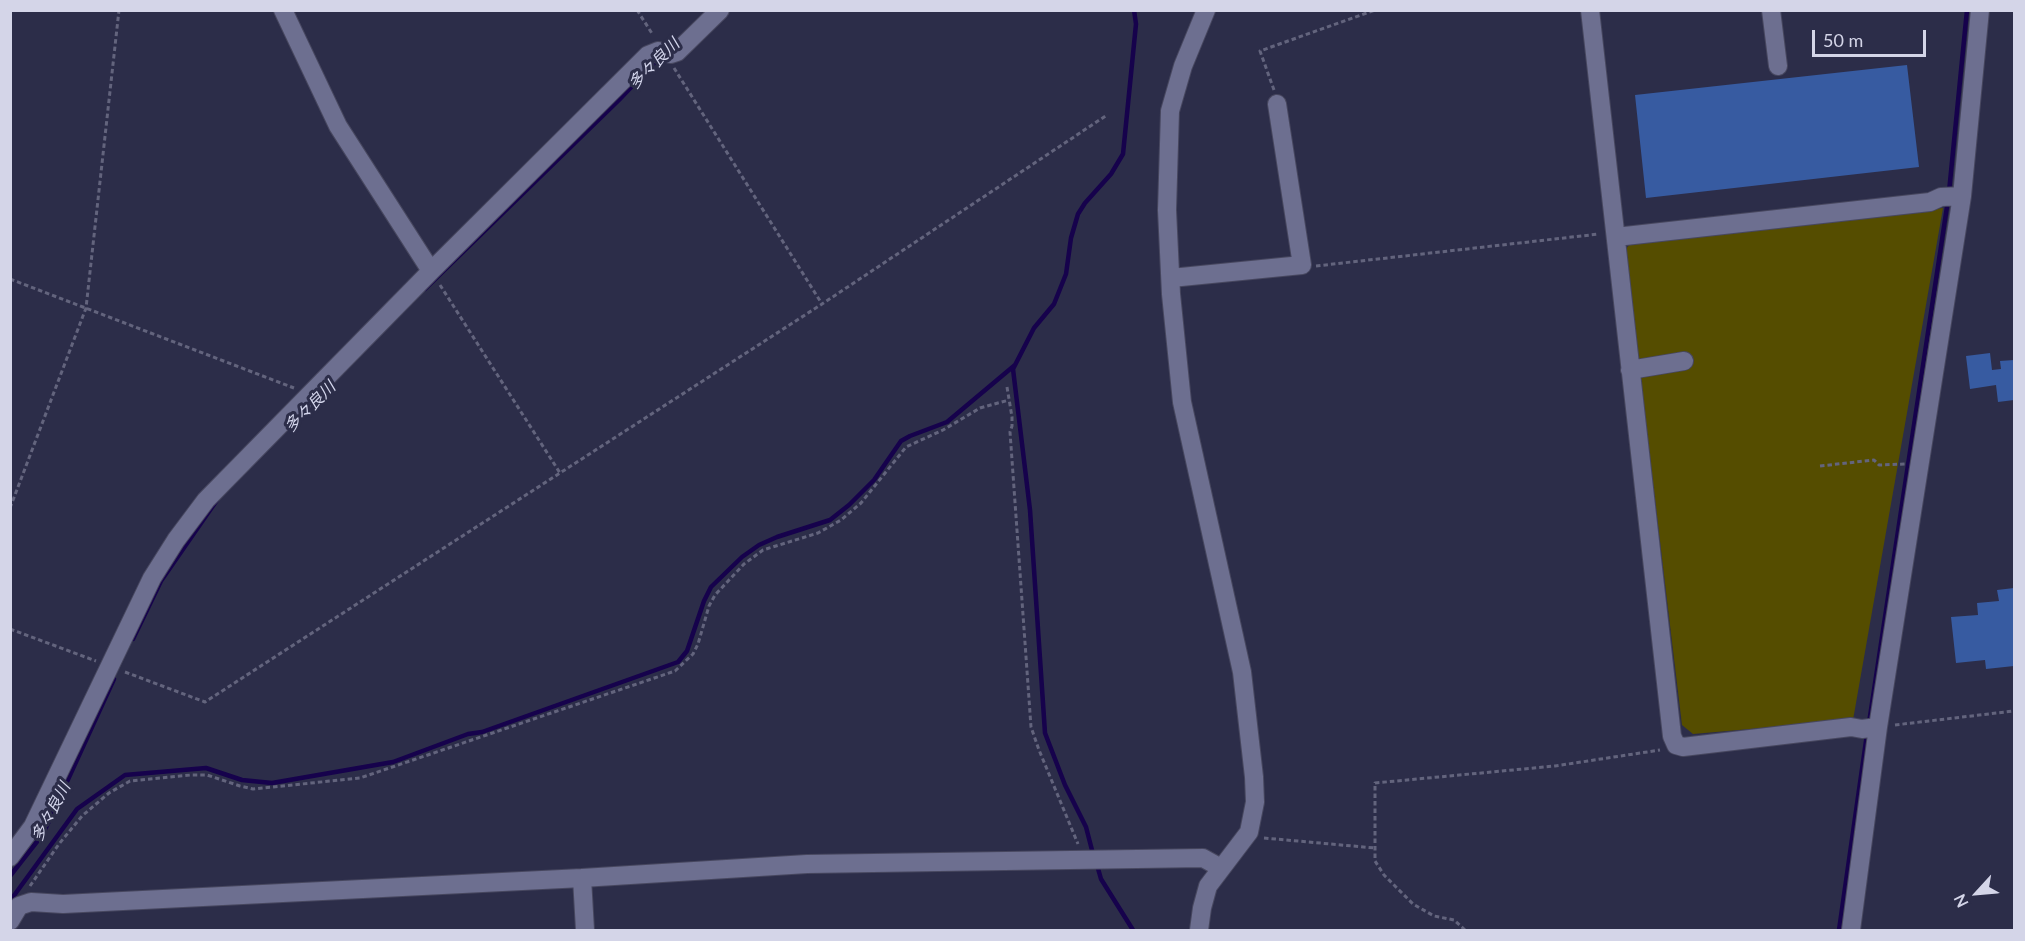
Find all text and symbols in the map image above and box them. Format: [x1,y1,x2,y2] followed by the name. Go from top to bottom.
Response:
[1815,18,1929,56] scale bar
[1823,29,1863,51] text: 50 m
[625,35,683,93] water label: 多々良川
[281,378,339,436] water label: 多々良川
[28,779,74,845] water label: 多々良川
[1947,863,2007,923] north arrow
[1949,891,1972,911] text: N

